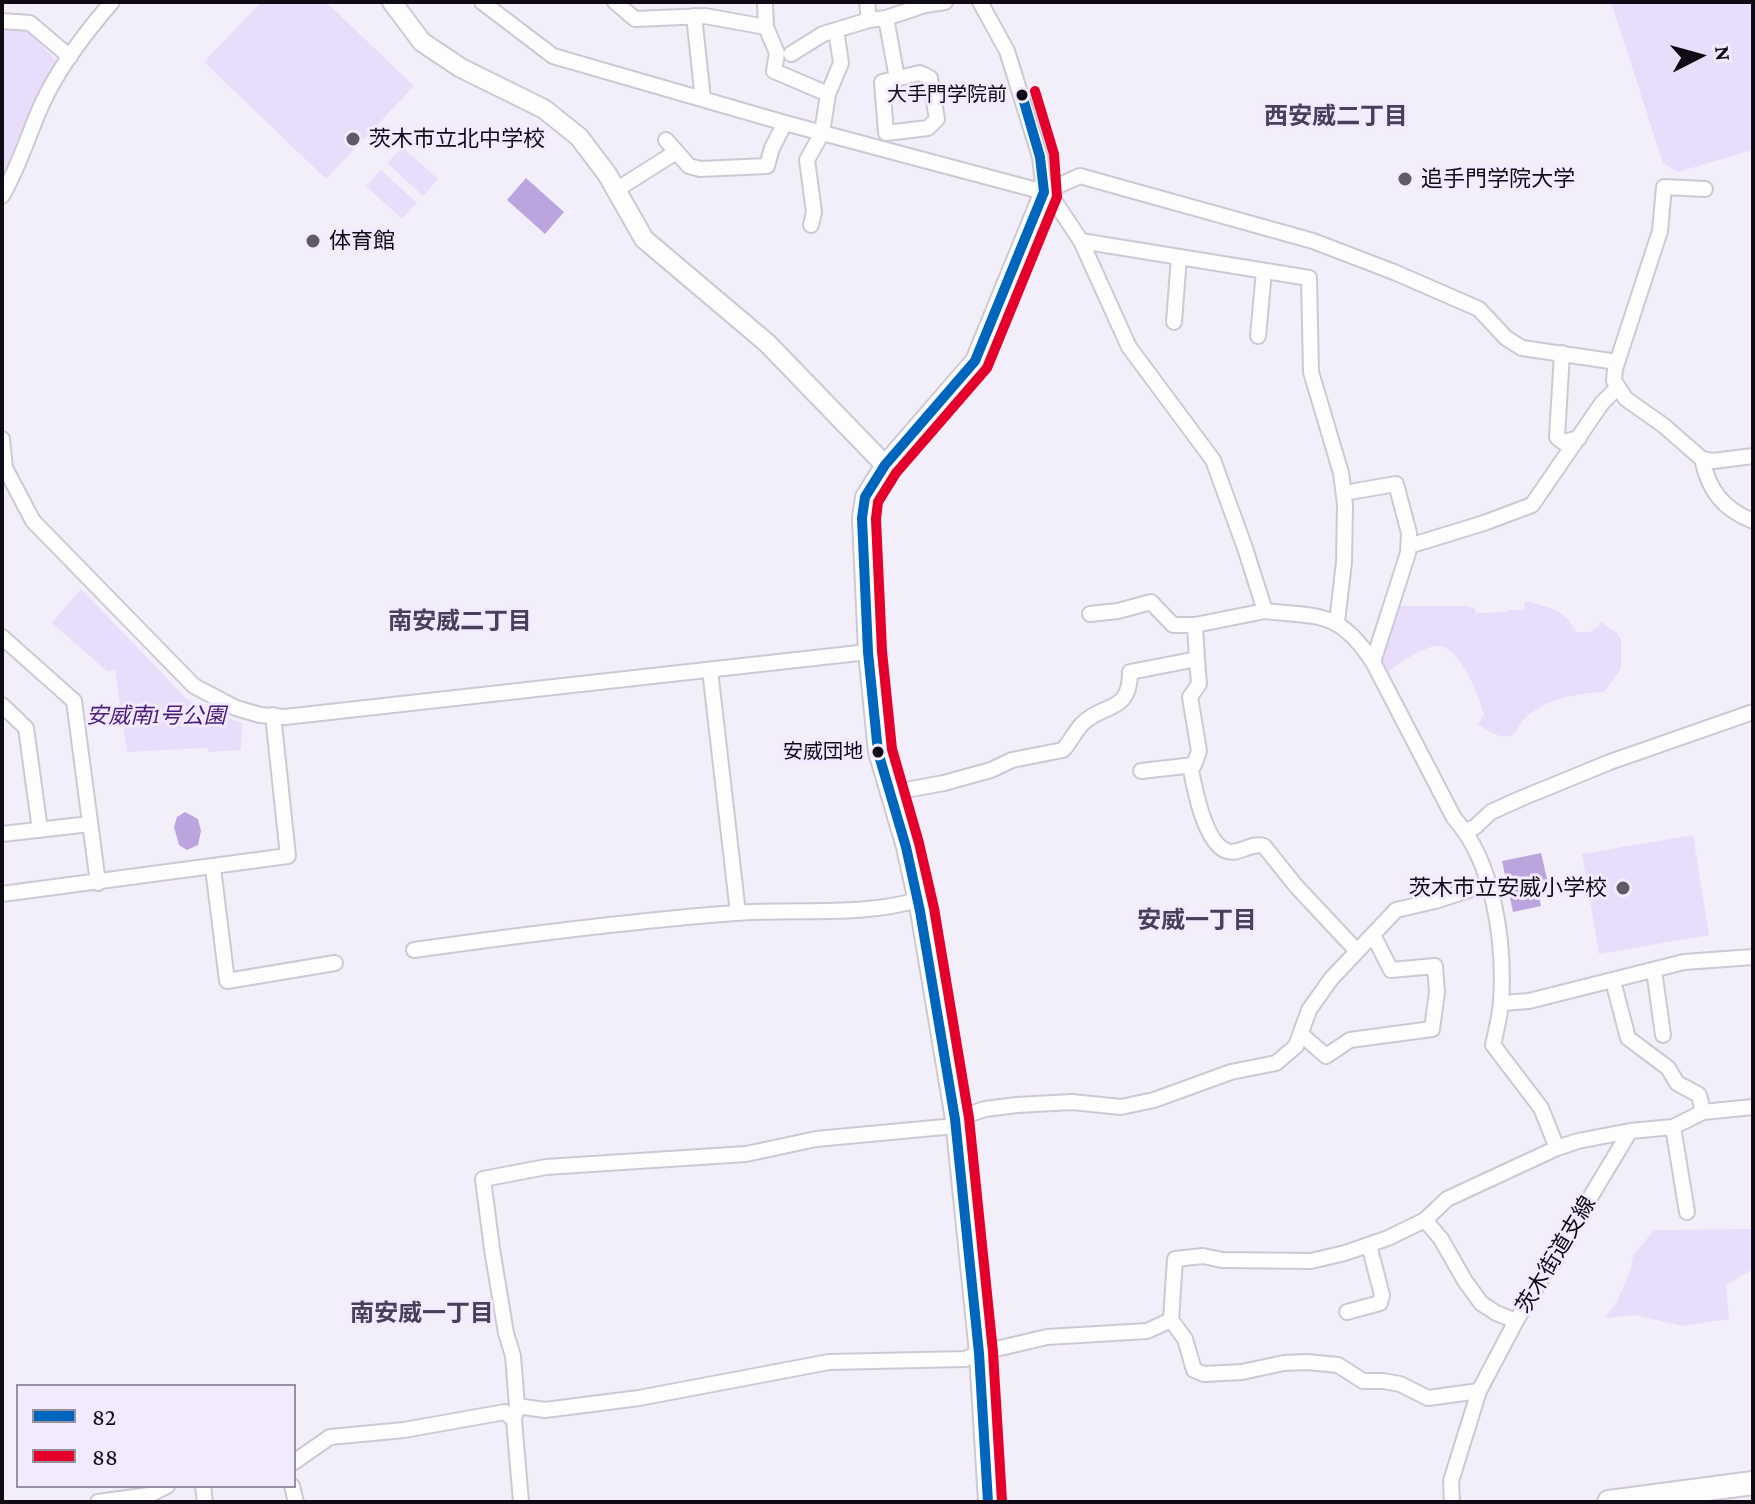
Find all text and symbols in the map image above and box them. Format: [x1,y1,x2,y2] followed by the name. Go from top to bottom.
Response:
[1659,16,1739,96] north arrow
[1710,45,1737,62] text: N
[887,83,1007,107] place label: 大手門学院前
[1014,87,1030,103] marker: 大手門学院前
[1264,103,1408,131] district label: 西安威二丁目
[369,126,545,152] place label: 茨木市立北中学校
[344,130,362,148] marker: 茨木市立北中学校
[1421,166,1575,192] place label: 追手門学院大学
[1396,170,1414,188] marker: 追手門学院大学
[329,228,395,254] place label: 体育館
[304,232,322,250] marker: 体育館
[388,608,532,636] district label: 南安威二丁目
[86,703,226,729] park label: 安威南1号公園
[783,740,863,764] place label: 安威団地
[870,744,886,760] marker: 安威団地
[1409,875,1607,901] place label: 茨木市立安威小学校
[1614,879,1632,897] marker: 茨木市立安威小学校
[1137,907,1257,935] district label: 安威一丁目
[1511,1192,1601,1318] street label: 茨木街道支線
[350,1300,494,1328] district label: 南安威一丁目
[16,1384,296,1488] legend
[92,1403,116,1430] text: 82
[92,1443,118,1470] text: 88

